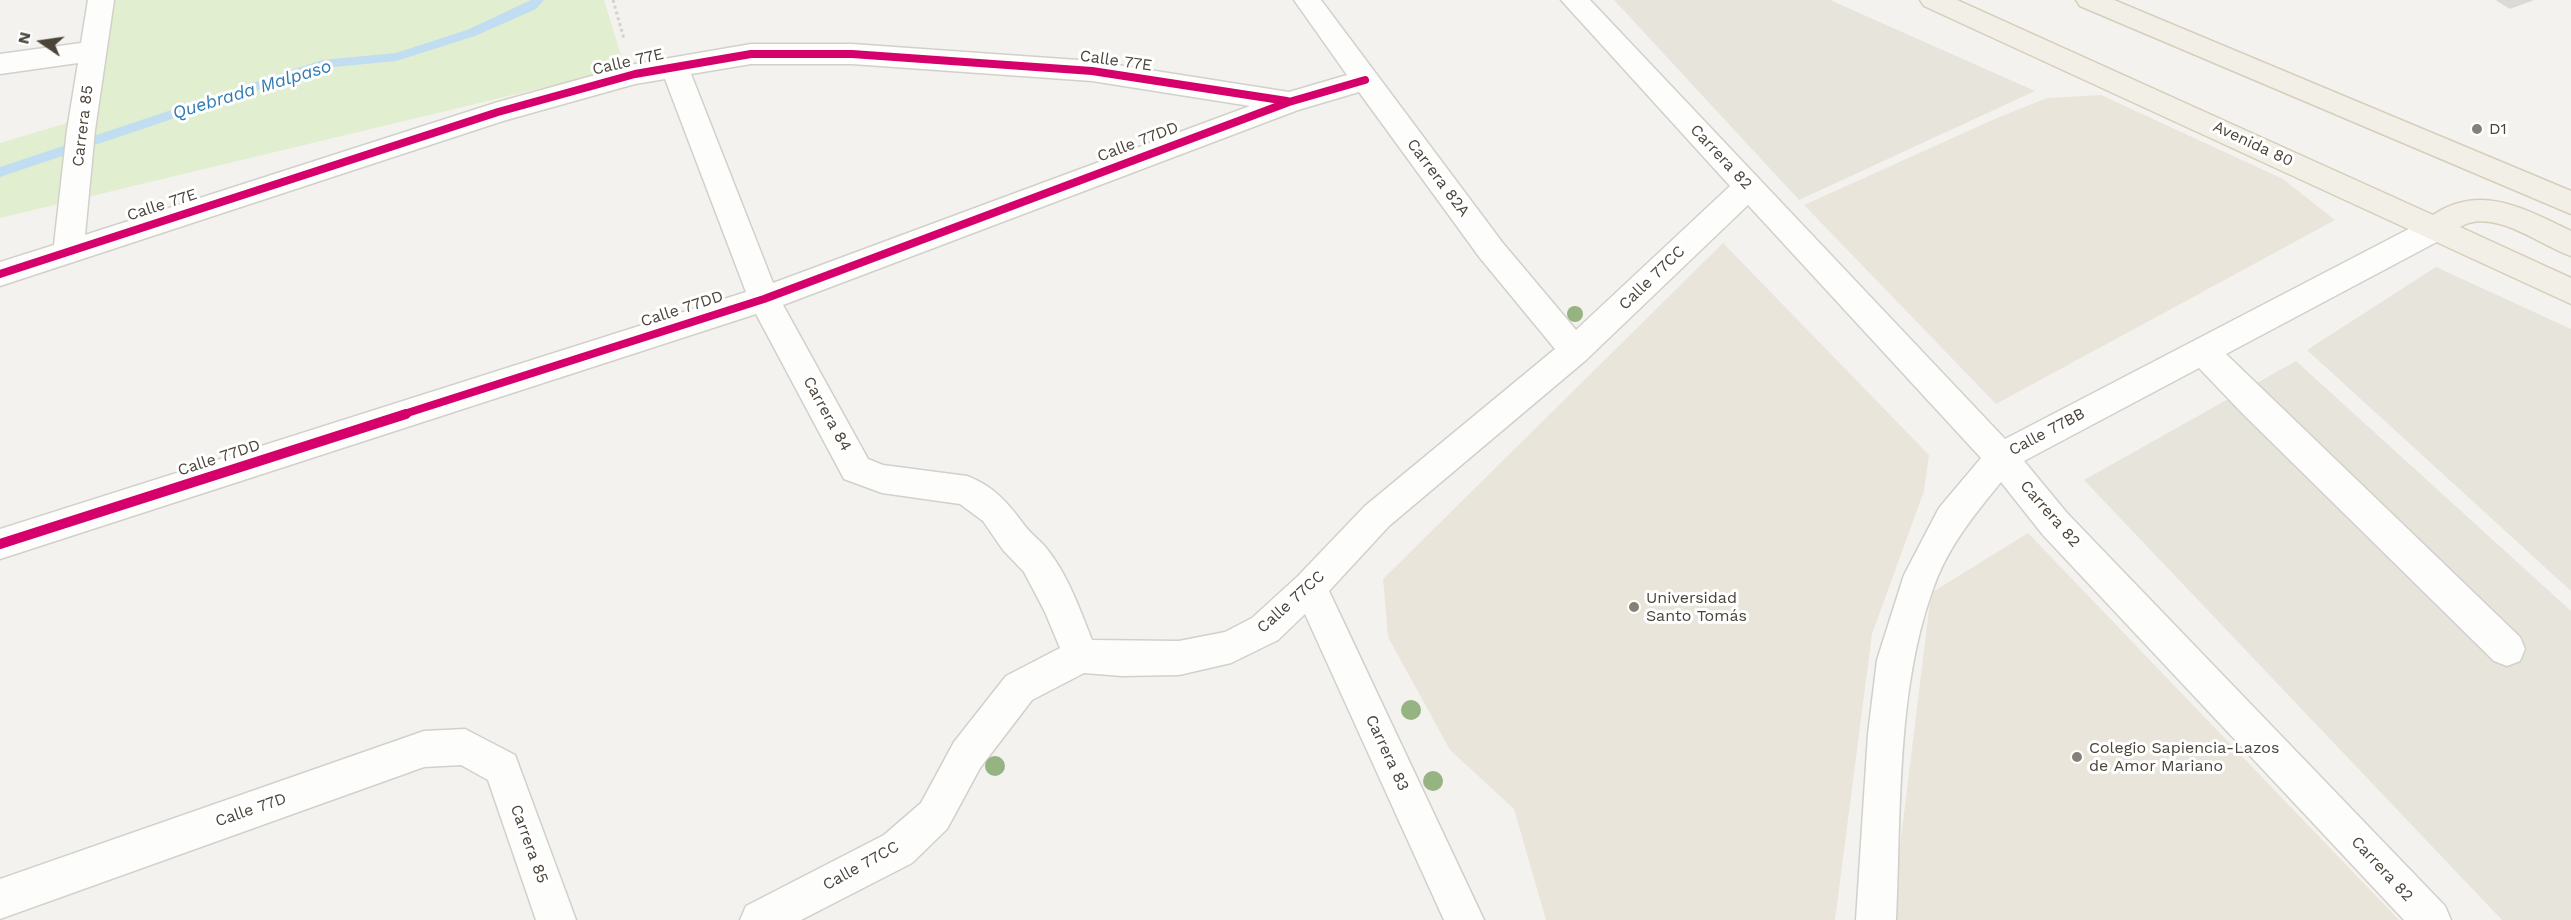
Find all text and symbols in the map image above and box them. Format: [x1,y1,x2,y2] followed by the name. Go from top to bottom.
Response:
[12,12,72,72] north arrow
[13,30,35,46] text: N
[590,44,666,80] street label: Calle 77E
[1079,46,1153,76] street label: Calle 77E
[170,56,334,124] water label: Quebrada Malpaso
[68,84,98,168] street label: Carrera 85
[2210,117,2296,171] street label: Avenida 80
[1095,118,1181,166] street label: Calle 77DD
[2489,119,2507,139] place label: D1
[1686,120,1756,194] street label: Carrera 82
[2470,122,2484,136] marker: D1
[1402,135,1474,221] street label: Carrera 82A
[124,185,200,225] street label: Calle 77E
[1615,242,1689,314] street label: Calle 77CC
[638,287,726,331] street label: Calle 77DD
[799,373,855,455] street label: Carrera 84
[2006,404,2088,460] street label: Calle 77BB
[175,436,263,480] street label: Calle 77DD
[2016,477,2084,551] street label: Carrera 82
[1253,567,1329,637] street label: Calle 77CC
[1646,588,1747,626] place label: Universidad Santo Tomás
[1627,600,1641,614] marker: Universidad Santo Tomás
[1361,712,1413,794] street label: Carrera 83
[2089,738,2279,776] place label: Colegio Sapiencia-Lazos de Amor Mariano
[2070,750,2084,764] marker: Colegio Sapiencia-Lazos de Amor Mariano
[213,789,289,831] street label: Calle 77D
[506,802,552,886] street label: Carrera 85
[2347,832,2417,906] street label: Carrera 82
[820,837,902,895] street label: Calle 77CC

